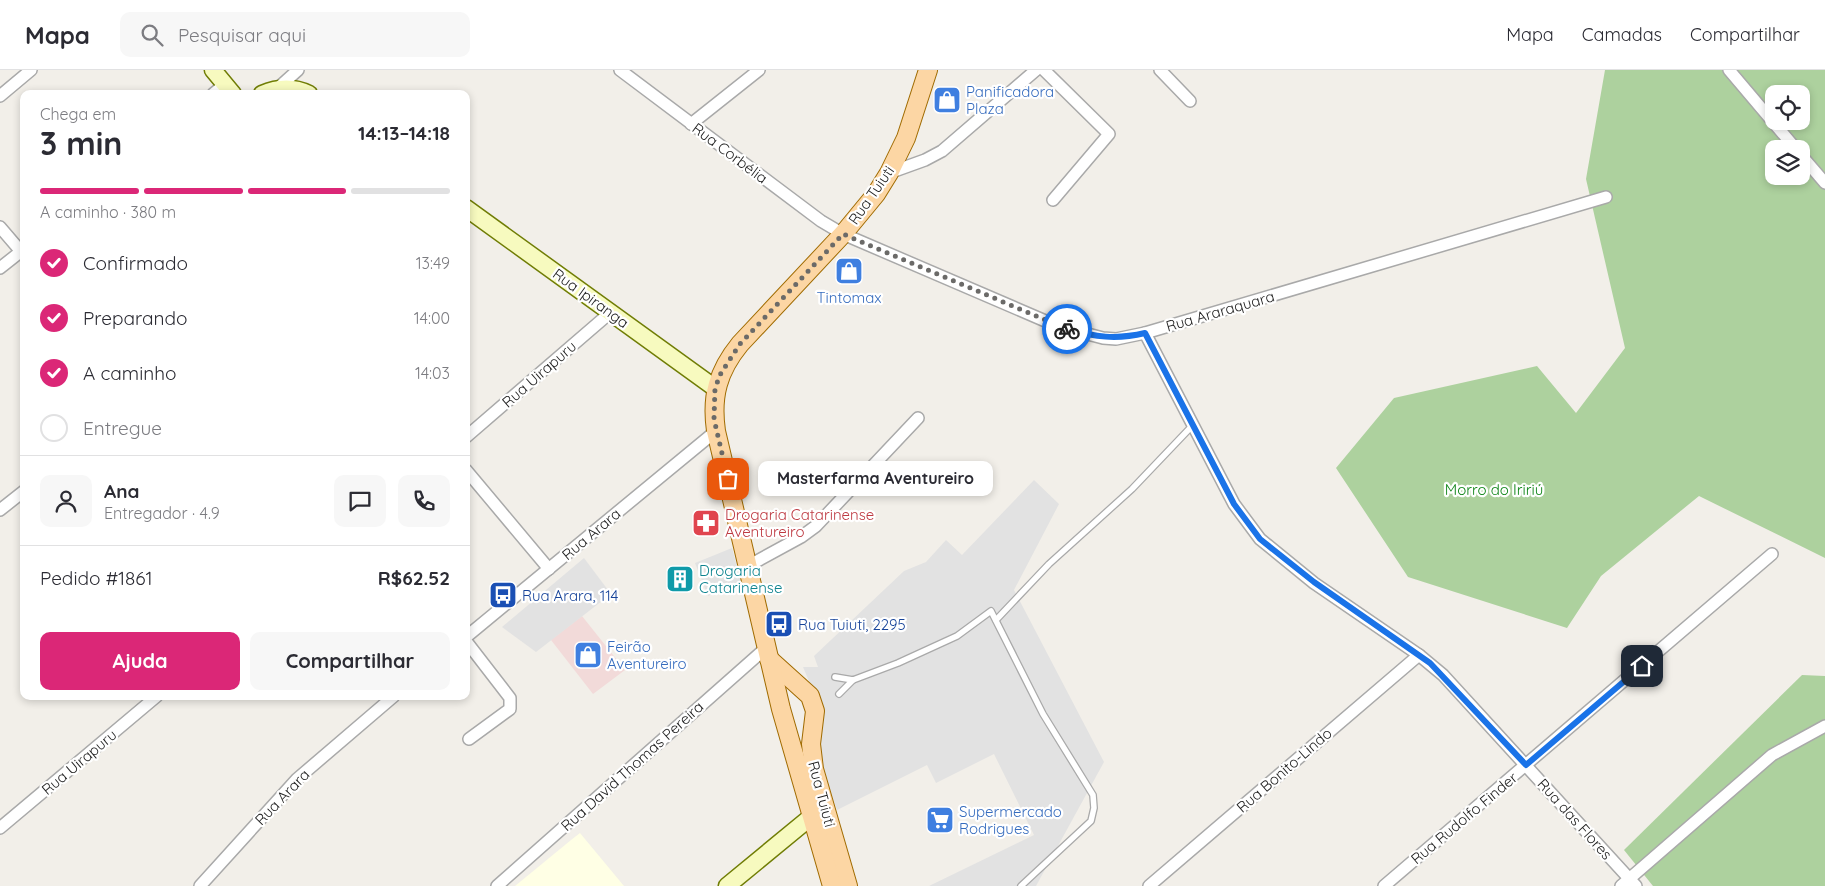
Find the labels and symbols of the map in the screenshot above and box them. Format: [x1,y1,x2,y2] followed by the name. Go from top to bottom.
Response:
[966,82,1054,118] place label: Panificadora Plaza
[932,85,962,115] shop icon: Panificadora Plaza
[689,118,771,188] street label: Rua Corbélia
[844,162,898,228] street label: Rua Tuiuti
[834,256,864,286] shop icon: Tintomax
[549,264,633,332] street label: Rua Ipiranga
[1163,286,1277,336] street label: Rua Araraquara
[816,288,882,307] place label: Tintomax
[1042,304,1092,354] courier
[498,337,580,411] street label: Rua Uirapuru
[707,458,749,500] pin
[758,462,993,496] callout: Masterfarma Aventureiro
[1445,480,1543,499] park label: Morro do Iririú
[558,504,624,564] street label: Rua Arara
[725,505,874,541] place label: Drogaria Catarinense Aventureiro
[691,508,721,538] pharmacy icon: Drogaria Catarinense Aventureiro
[699,561,782,597] place label: Drogaria Catarinense
[665,564,695,594] building icon: Drogaria Catarinense
[488,580,518,610] bus stop icon: Rua Arara, 114
[522,586,619,605] place label: Rua Arara, 114
[764,609,794,639] bus stop icon: Rua Tuiuti, 2295
[798,615,906,634] place label: Rua Tuiuti, 2295
[607,637,687,673] place label: Feirão Aventureiro
[573,640,603,670] shop icon: Feirão Aventureiro
[1621,645,1663,687] pin
[557,697,707,835] street label: Rua David Thomas Pereira
[1232,723,1336,817] street label: Rua Bonito-Lindo
[38,725,120,799] street label: Rua Uirapuru
[804,759,840,829] street label: Rua Tuiuti
[251,765,313,829] street label: Rua Arara
[1407,768,1521,868] street label: Rua Rudolfo Finder
[1534,774,1616,864] street label: Rua das Flores
[959,802,1062,838] place label: Supermercado Rodrigues
[925,805,955,835] supermarket icon: Supermercado Rodrigues

